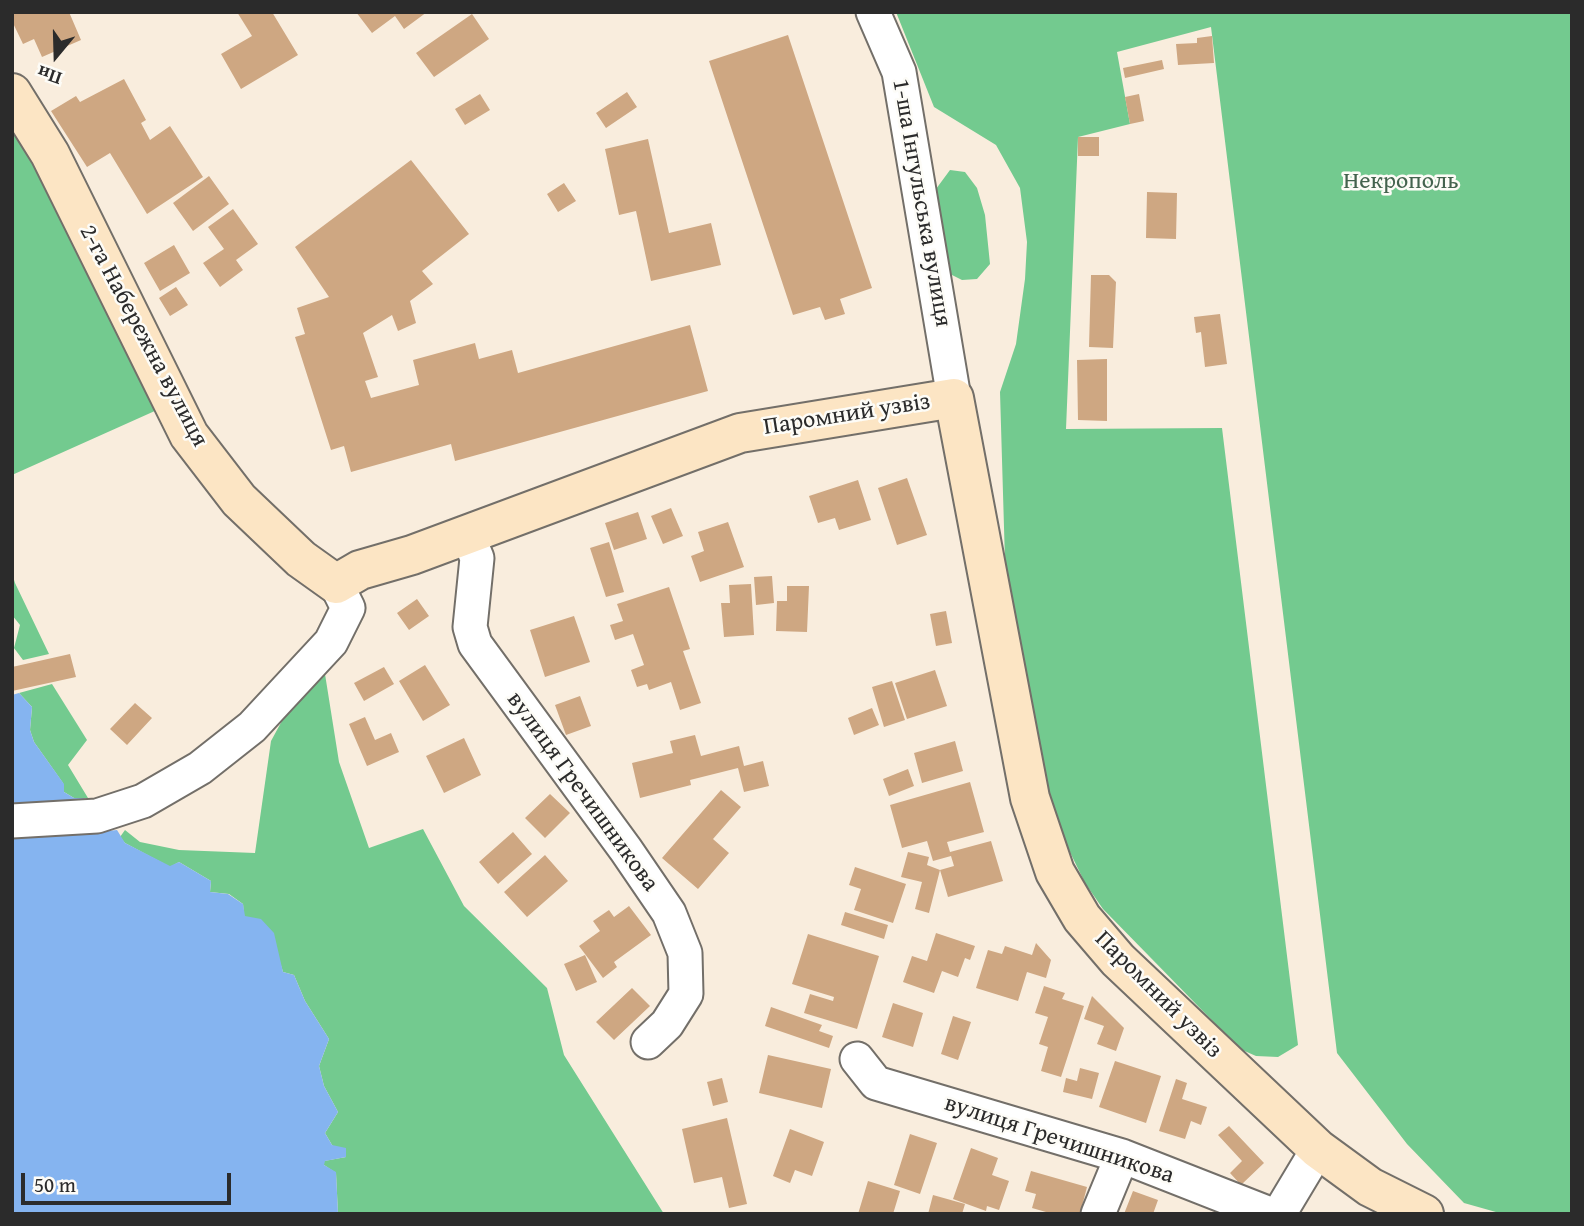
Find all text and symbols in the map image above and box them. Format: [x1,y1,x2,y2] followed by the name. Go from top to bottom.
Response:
[21,21,91,91] north arrow
[33,59,65,93] text: Пн
[885,77,957,329] street label: 1-ша Інгульська вулиця
[1343,168,1459,196] park label: Некрополь
[72,220,214,452] street label: 2-га Набережна вулиця
[762,388,932,442] street label: Паромний узвіз
[500,687,664,897] street label: вулиця Гречишникова
[1088,925,1228,1065] street label: Паромний узвіз
[941,1089,1177,1191] street label: вулиця Гречишникова
[24,1160,234,1204] scale bar
[34,1169,76,1200] text: 50 m

